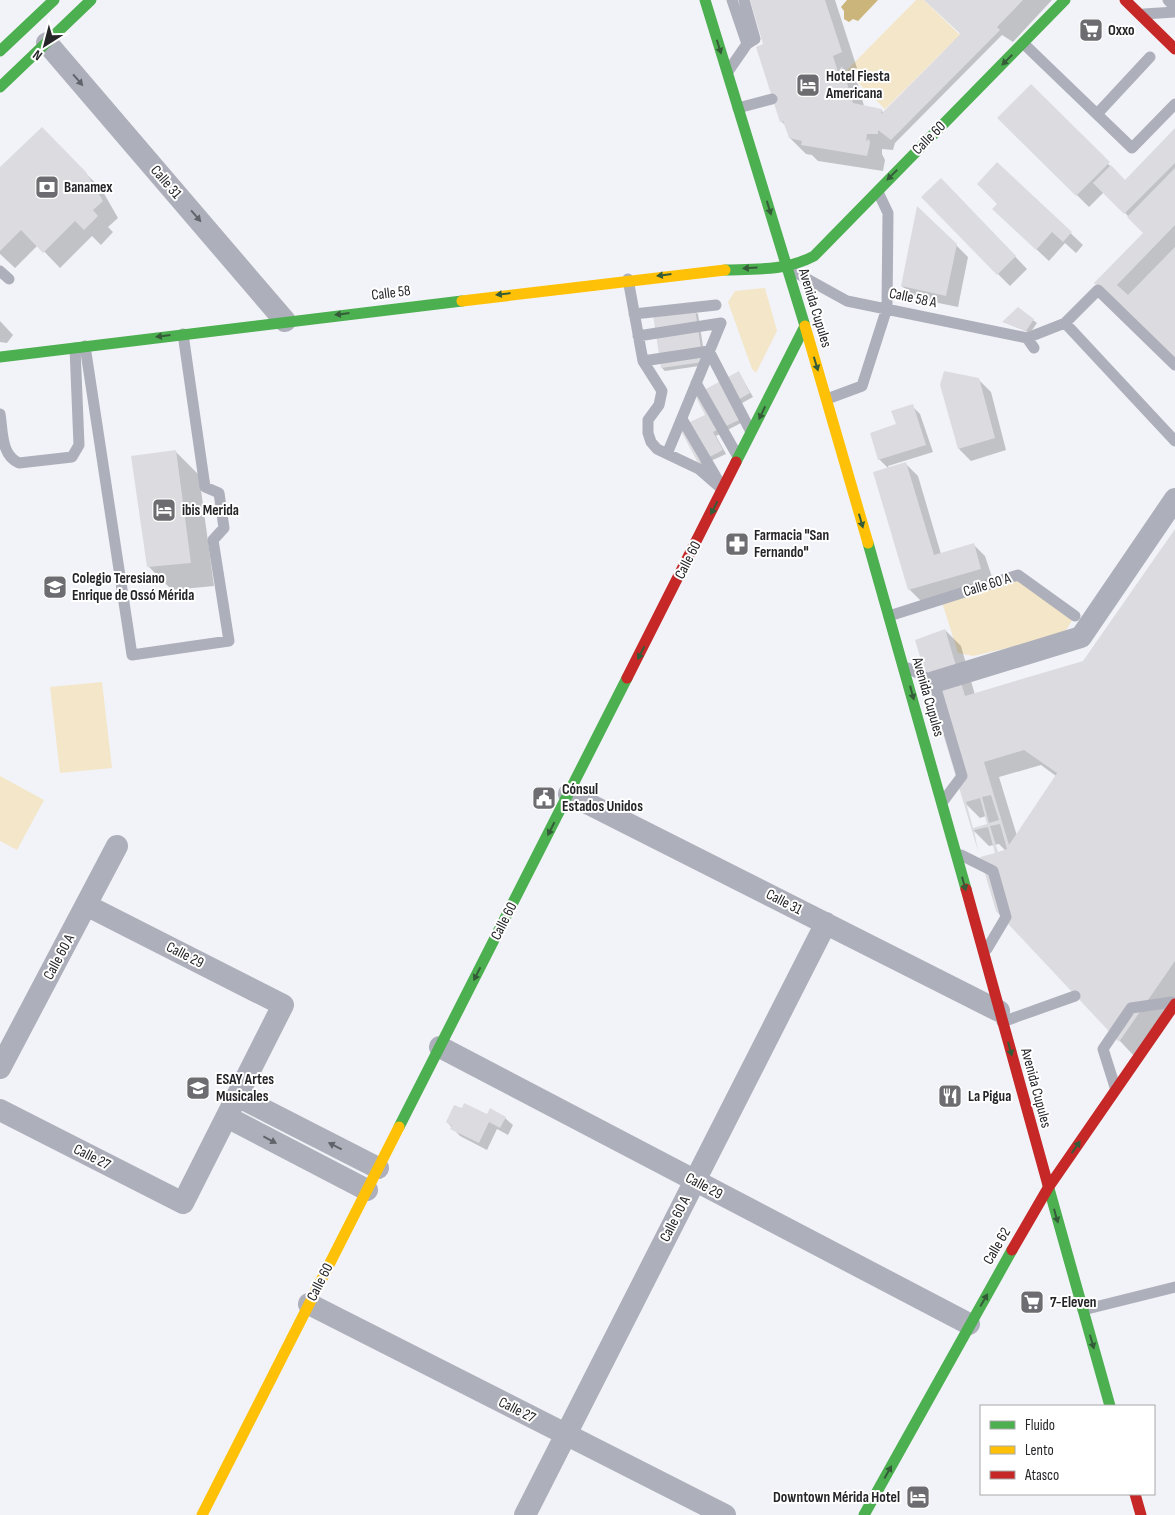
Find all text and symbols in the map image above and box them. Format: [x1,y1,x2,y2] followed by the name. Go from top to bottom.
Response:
[1078,17,1104,43] supermarket icon: Oxxo
[20,20,70,70] north arrow
[1108,21,1135,40] place label: Oxxo
[716,39,724,54] one-way arrow
[30,46,46,64] text: N
[1001,53,1013,65] one-way arrow
[825,67,890,103] place label: Hotel Fiesta Americana
[795,72,821,98] hotel icon: Hotel Fiesta Americana
[73,73,84,86] one-way arrow
[908,117,950,159] street label: Calle 60
[146,161,186,203] street label: Calle 31
[886,169,898,181] one-way arrow
[34,174,60,200] bank icon: Banamex
[64,178,113,197] place label: Banamex
[765,200,773,215] one-way arrow
[190,210,201,223] one-way arrow
[742,264,758,272] one-way arrow
[794,265,836,350] street label: Avenida Cupules
[656,271,672,279] one-way arrow
[370,281,412,305] street label: Calle 58
[887,284,939,312] street label: Calle 58 A
[495,291,511,299] one-way arrow
[333,310,349,318] one-way arrow
[155,333,171,341] one-way arrow
[813,357,821,372] one-way arrow
[757,406,766,421] one-way arrow
[151,497,177,523] hotel icon: ibis Merida
[182,501,239,520] place label: ibis Merida
[710,501,718,515] one-way arrow
[858,513,866,528] one-way arrow
[754,526,829,562] place label: Farmacia "San Fernando"
[724,531,750,557] pharmacy icon: Farmacia "San Fernando"
[670,538,706,582] street label: Calle 60
[72,569,194,605] place label: Colegio Teresiano Enrique de Ossó Mérida
[961,569,1014,601] street label: Calle 60 A
[42,574,68,600] school or university icon: Colegio Teresiano Enrique de Ossó Mérida
[637,646,645,660] one-way arrow
[907,654,948,739] street label: Avenida Cupules
[908,686,916,701] one-way arrow
[562,780,643,816] place label: Cónsul Estados Unidos
[531,785,557,811] public building icon: Cónsul Estados Unidos
[547,822,555,836] one-way arrow
[960,876,968,891] one-way arrow
[763,885,806,920] street label: Calle 31
[486,899,522,943] street label: Calle 60
[39,930,79,983] street label: Calle 60 A
[163,938,207,972] street label: Calle 29
[473,967,481,981] one-way arrow
[1006,1042,1014,1057] one-way arrow
[1016,1045,1056,1130] street label: Avenida Cupules
[216,1070,274,1106] place label: ESAY Artes Musicales
[185,1075,211,1101] school or university icon: ESAY Artes Musicales
[937,1083,963,1109] restaurant icon: La Pigua
[968,1087,1011,1106] place label: La Pigua
[263,1136,277,1144] one-way arrow
[70,1140,114,1174] street label: Calle 27
[1071,1141,1081,1154] one-way arrow
[328,1142,342,1150] one-way arrow
[682,1168,726,1204] street label: Calle 29
[655,1192,695,1245] street label: Calle 60 A
[1052,1209,1060,1224] one-way arrow
[979,1224,1015,1268] street label: Calle 62
[302,1260,338,1304] street label: Calle 60
[1019,1289,1045,1315] supermarket icon: 7-Eleven
[979,1293,988,1306] one-way arrow
[1050,1293,1097,1312] place label: 7-Eleven
[1089,1335,1097,1350] one-way arrow
[495,1393,539,1427] street label: Calle 27
[980,1405,1155,1495] legend
[1025,1416,1055,1435] text: Fluido
[1025,1441,1054,1460] text: Lento
[884,1465,892,1480] one-way arrow
[1024,1466,1059,1485] text: Atasco
[905,1484,931,1510] hotel icon: Downtown Mérida Hotel
[773,1488,900,1507] place label: Downtown Mérida Hotel

